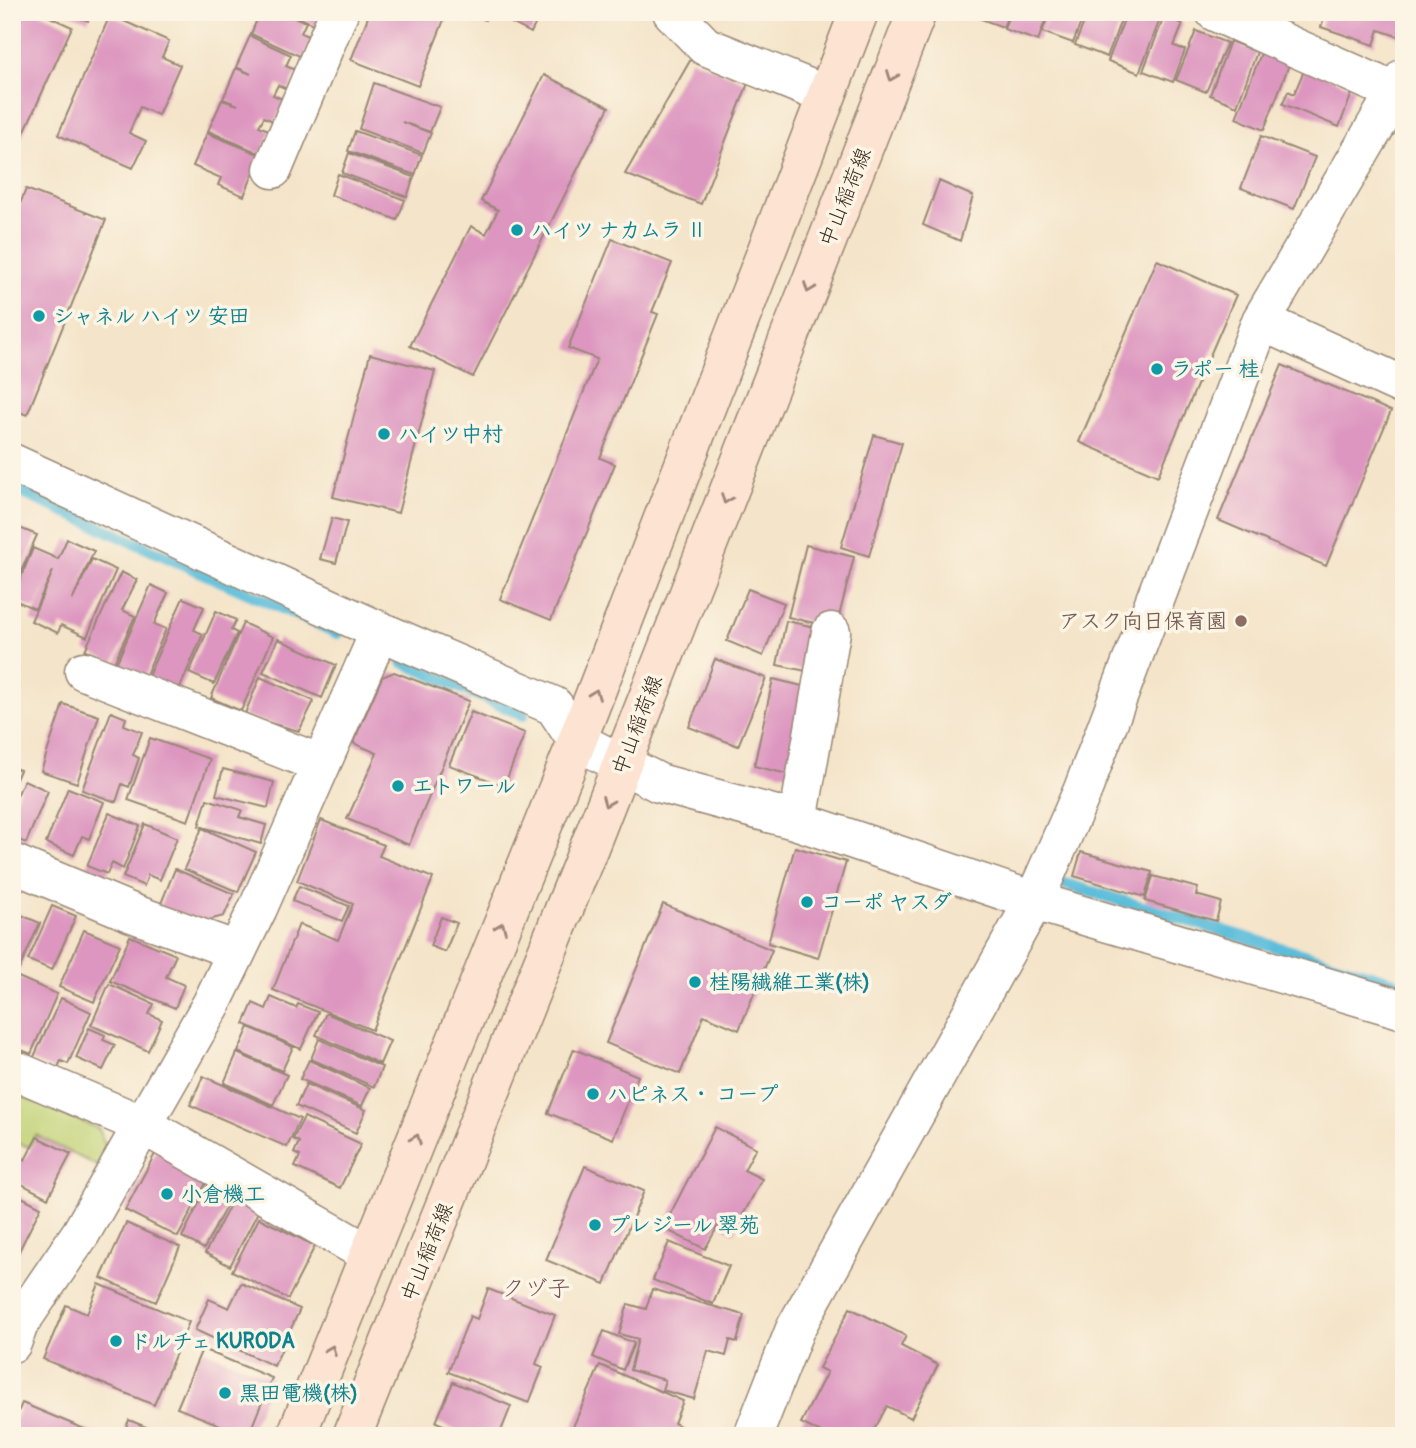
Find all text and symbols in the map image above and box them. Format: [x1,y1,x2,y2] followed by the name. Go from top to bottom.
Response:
[887,69,901,81] one-way arrow
[813,143,878,251] street label: 中山稲荷線
[531,217,707,244] place label: ハイツ ナカムラ Ⅱ
[509,222,525,238] marker: ハイツ ナカムラ Ⅱ
[803,281,817,293] one-way arrow
[53,303,250,330] place label: シャネル ハイツ 安田
[31,308,47,324] marker: シャネル ハイツ 安田
[1171,356,1260,383] place label: ラポー 桂
[1149,361,1165,377] marker: ラポー 桂
[398,421,503,448] place label: ハイツ中村
[376,426,392,442] marker: ハイツ中村
[721,493,735,505] one-way arrow
[1059,608,1227,635] place label: アスク向日保育園
[1233,613,1249,629] marker: アスク向日保育園
[606,671,669,779] street label: 中山稲荷線
[587,688,601,700] one-way arrow
[412,773,516,800] place label: エトワール
[390,778,406,794] marker: エトワール
[602,796,616,808] one-way arrow
[821,889,952,916] place label: コーポ ヤスダ
[799,894,815,910] marker: コーポ ヤスダ
[492,922,506,934] one-way arrow
[709,969,870,996] place label: 桂陽繊維工業(株)
[687,974,703,990] marker: 桂陽繊維工業(株)
[607,1081,778,1108] place label: ハピネス・ コープ
[585,1086,601,1102] marker: ハピネス・ コープ
[407,1133,421,1145] one-way arrow
[181,1181,265,1208] place label: 小倉機工
[159,1186,175,1202] marker: 小倉機工
[395,1198,460,1306] street label: 中山稲荷線
[609,1212,760,1239] place label: プレジール 翠苑
[587,1217,603,1233] marker: プレジール 翠苑
[502,1274,571,1303] district label: クヅ子
[130,1328,295,1355] place label: ドルチェ KURODA
[108,1333,124,1349] marker: ドルチェ KURODA
[323,1344,337,1357] one-way arrow
[239,1380,358,1407] place label: 黒田電機(株)
[217,1385,233,1401] marker: 黒田電機(株)

